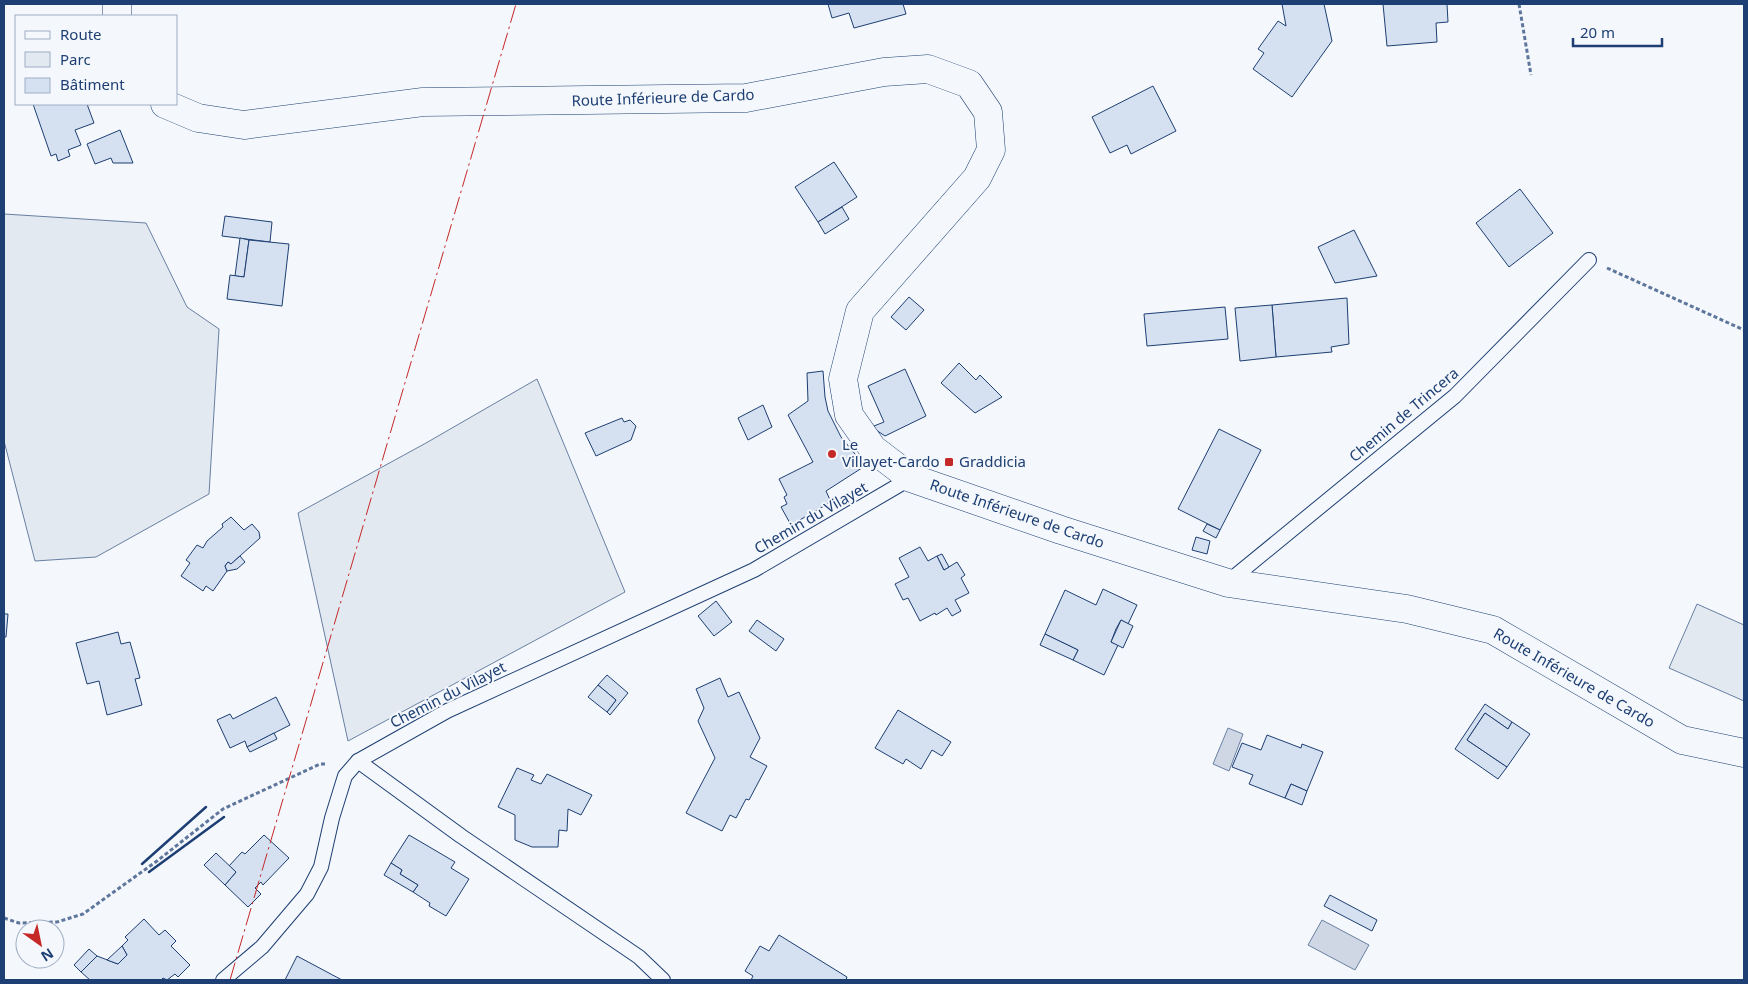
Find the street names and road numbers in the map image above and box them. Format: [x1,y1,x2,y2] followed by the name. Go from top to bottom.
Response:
[571,84,755,110] street label: Route Inférieure de Cardo
[1345,363,1462,466] street label: Chemin de Trincera
[927,474,1107,552] street label: Route Inférieure de Cardo
[750,476,871,558] street label: Chemin du Vilayet
[1490,623,1659,732] street label: Route Inférieure de Cardo
[386,656,509,732] street label: Chemin du Vilayet

